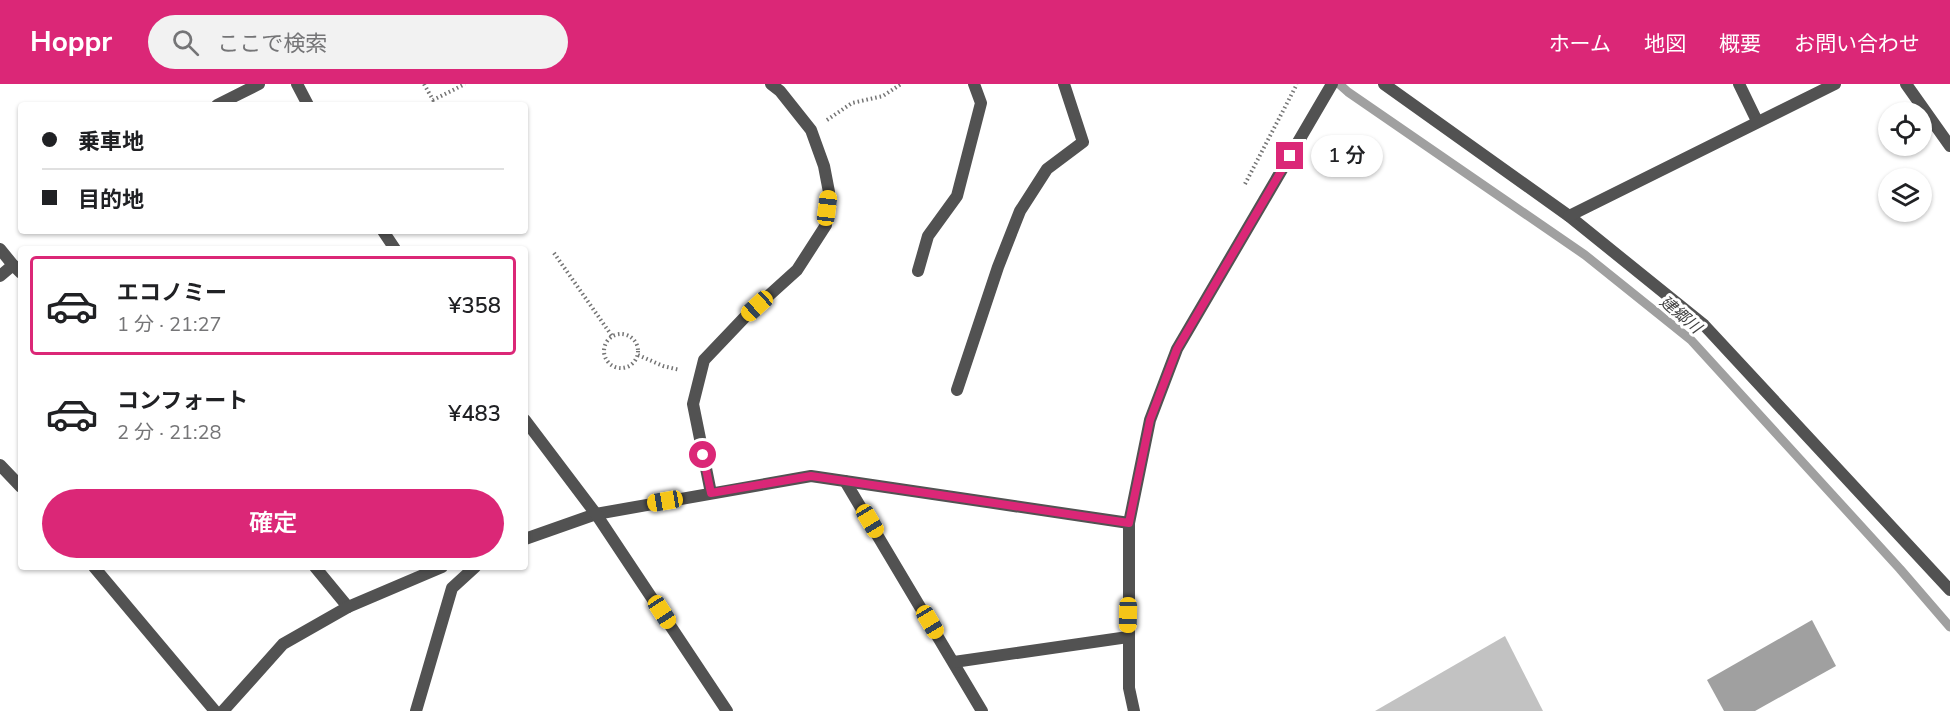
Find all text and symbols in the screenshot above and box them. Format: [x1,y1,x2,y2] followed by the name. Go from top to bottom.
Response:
[148,15,568,69] search box
[30,23,112,61] text: Hoppr
[169,26,202,59] icon: search
[217,29,327,59] text: ここで検索
[1549,30,1611,58] text: ホーム
[1644,30,1686,58] text: 地図
[1719,30,1761,58] text: 概要
[1794,30,1920,58] text: お問い合わせ
[1878,102,1932,222] map controls
[1878,102,1932,156] button: locate
[78,127,144,157] text: 乗車地
[1311,135,1383,177] callout: 1 分
[1276,142,1303,169] route end
[1328,142,1366,169] text: 1 分
[1878,168,1932,222] button: layers
[78,185,144,215] text: 目的地
[816,189,838,227] car
[117,278,227,308] text: エコノミー
[45,279,99,333] icon: car
[738,287,776,325] car
[448,291,501,321] text: ¥358
[1655,291,1707,340] water label: 建郷川
[117,311,222,338] text: 1 分 · 21:27
[117,386,248,416] text: コンフォート
[45,387,99,441] icon: car
[448,399,501,429] text: ¥483
[117,419,222,446] text: 2 分 · 21:28
[689,441,716,468] route start
[42,489,504,558] button: 確定
[646,489,684,513] car
[853,501,887,541] car
[645,592,679,632] car
[1119,597,1137,633] car
[913,602,947,642] car

